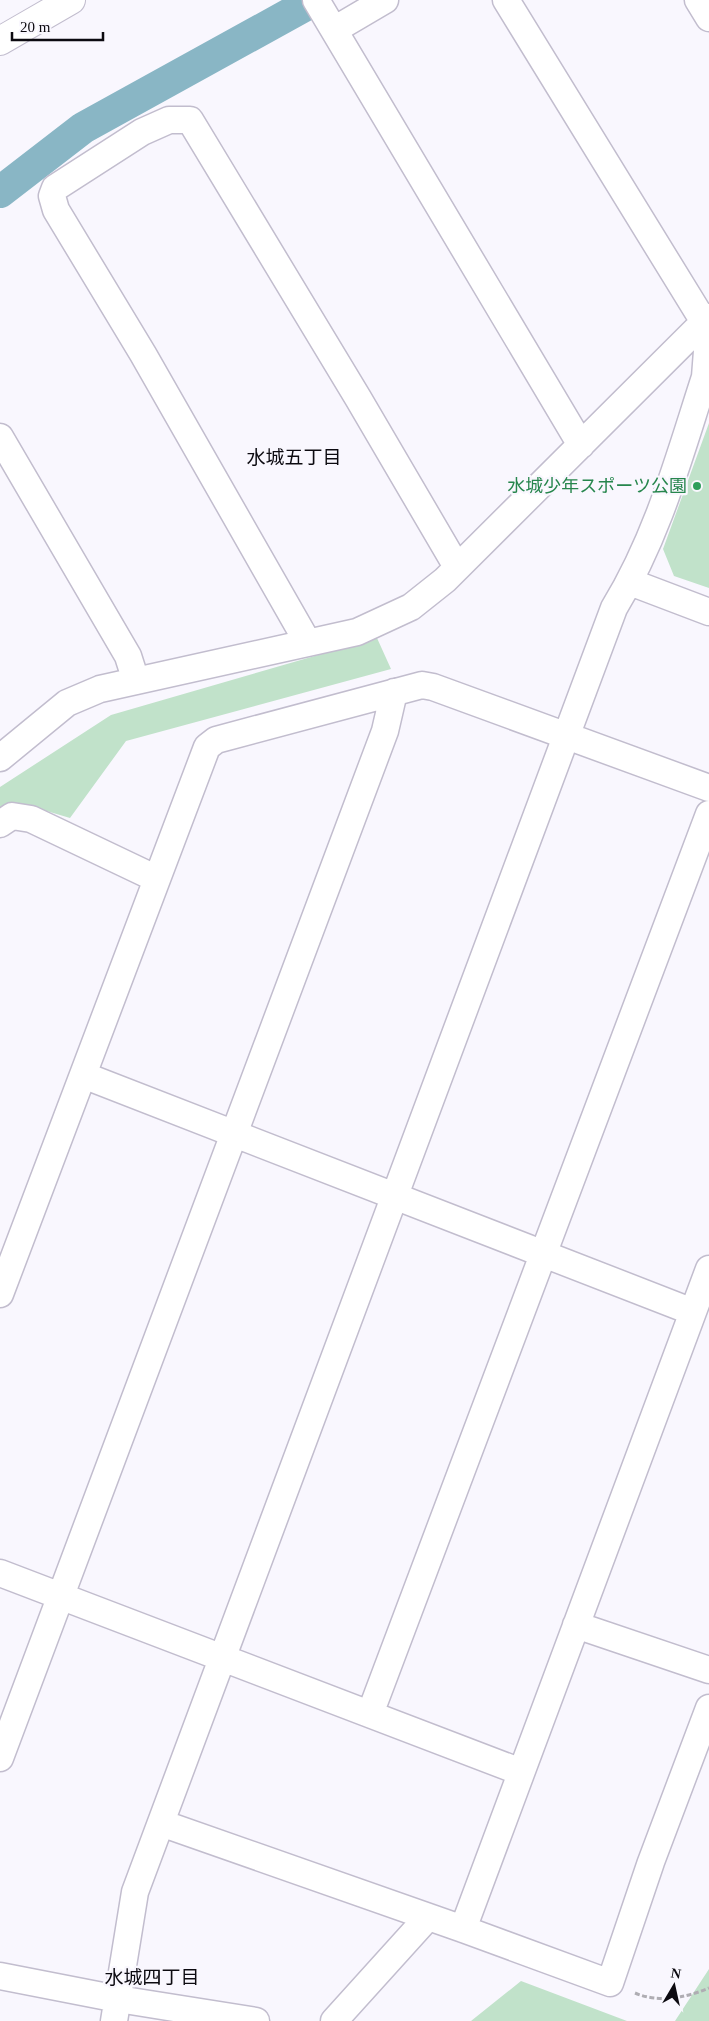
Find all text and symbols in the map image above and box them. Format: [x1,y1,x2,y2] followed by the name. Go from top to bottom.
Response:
[12,10,104,42] scale bar
[20,19,51,35] text: 20 m
[246,447,342,468] district label: 水城五丁目
[507,476,687,496] place label: 水城少年スポーツ公園
[691,480,703,492] marker: 水城少年スポーツ公園
[649,1961,699,2011] north arrow
[670,1965,682,1982] text: N
[104,1967,200,1988] district label: 水城四丁目

